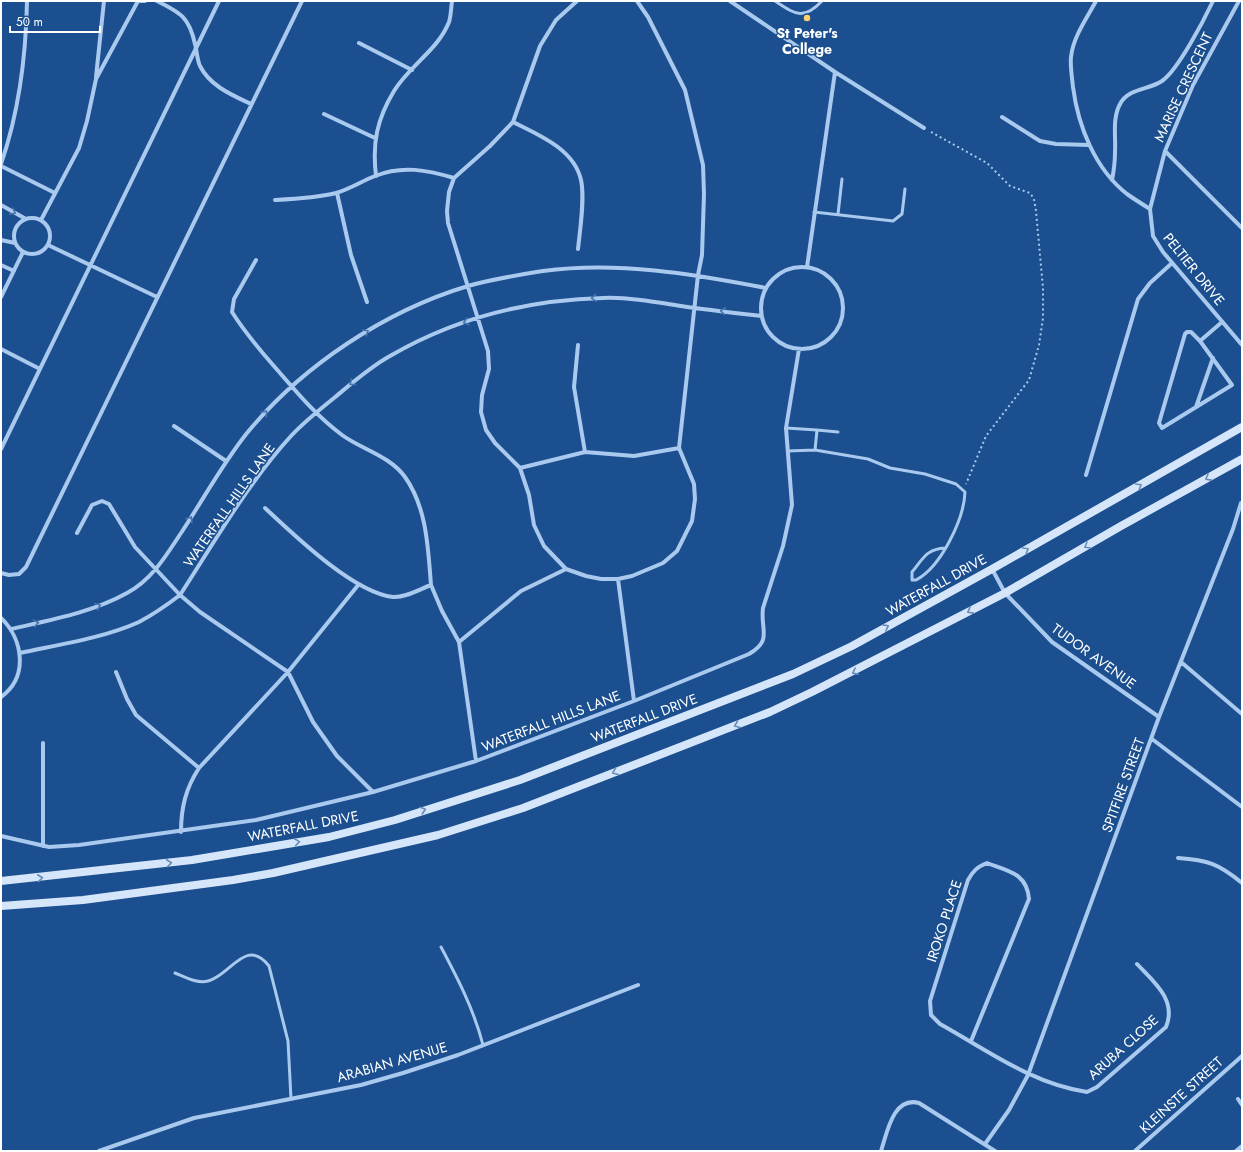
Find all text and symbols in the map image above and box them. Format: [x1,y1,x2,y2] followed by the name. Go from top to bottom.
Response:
[10,8,100,34] scale bar
[16,13,43,31] text: 50 m
[802,13,812,23] marker: St Peter's College
[776,23,838,59] place label: St Peter's College
[1149,28,1217,145] street label: MARISE CRESCENT
[9,208,16,215] one-way arrow
[1159,228,1229,310] street label: PELTIER DRIVE
[591,294,597,303] one-way arrow
[720,307,726,316] one-way arrow
[463,317,470,326] one-way arrow
[362,329,369,337] one-way arrow
[350,378,357,385] one-way arrow
[260,411,267,418] one-way arrow
[179,439,279,571] street label: WATERFALL HILLS LANE
[1205,473,1212,481] one-way arrow
[1135,483,1142,490] one-way arrow
[185,516,193,523] one-way arrow
[1084,541,1091,548] one-way arrow
[1022,548,1029,555] one-way arrow
[882,549,990,621] street label: WATERFALL DRIVE
[94,602,101,610] one-way arrow
[967,607,975,614] one-way arrow
[1048,619,1140,693] street label: TUDOR AVENUE
[33,620,39,628] one-way arrow
[882,625,889,632] one-way arrow
[852,667,859,674] one-way arrow
[479,685,623,757] street label: WATERFALL HILLS LANE
[588,688,700,748] street label: WATERFALL DRIVE
[733,720,740,728] one-way arrow
[1097,734,1150,835] street label: SPITFIRE STREET
[612,767,619,775] one-way arrow
[246,805,360,847] street label: WATERFALL DRIVE
[420,807,427,815] one-way arrow
[294,838,300,847] one-way arrow
[166,858,172,867] one-way arrow
[37,873,43,882] one-way arrow
[921,877,967,965] street label: IROKO PLACE
[1083,1010,1163,1084] street label: ARUBA CLOSE
[334,1037,450,1087] street label: ARABIAN AVENUE
[1135,1052,1228,1138] street label: KLEINSTE STREET

